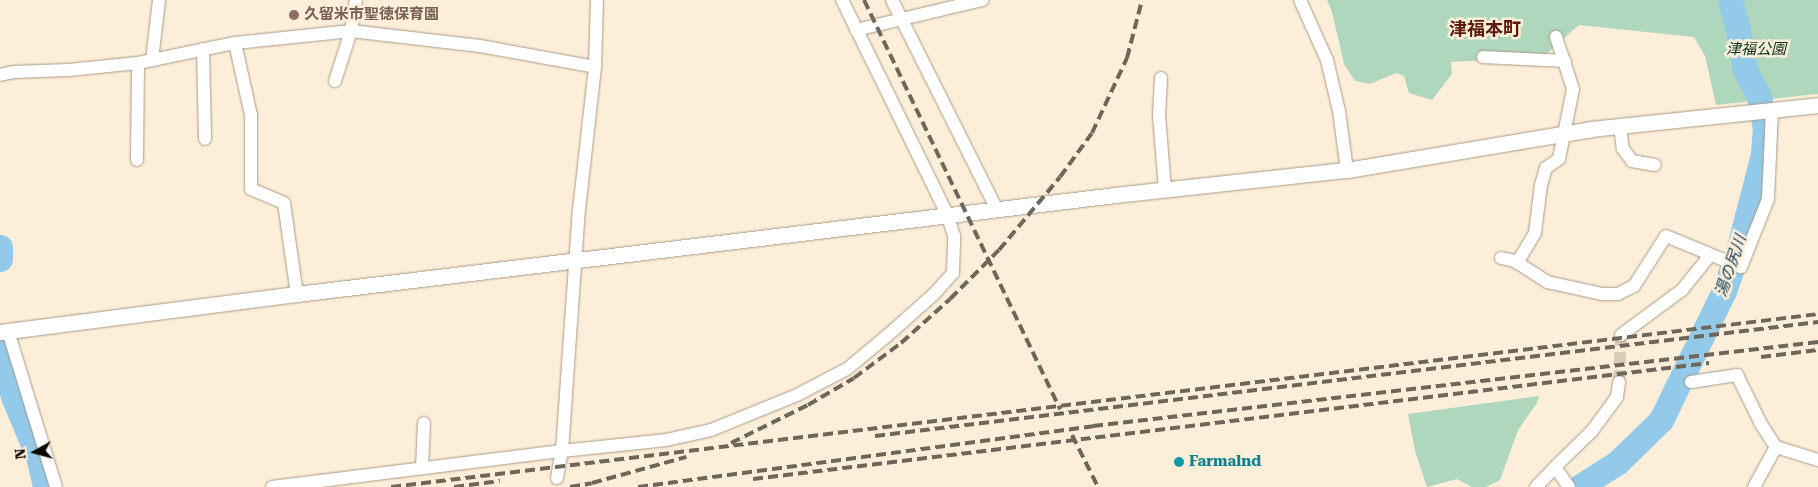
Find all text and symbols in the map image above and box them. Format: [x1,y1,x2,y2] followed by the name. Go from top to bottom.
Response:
[304,6,439,24] place label: 久留米市聖徳保育園
[288,9,300,21] marker: 久留米市聖徳保育園
[1449,18,1521,40] district label: 津福本町
[1726,41,1786,59] park label: 津福公園
[1712,233,1750,299] water label: 湯の尻川
[10,427,60,477] north arrow
[12,448,29,460] text: N
[1189,453,1261,471] place label: Farmalnd
[1173,456,1185,468] marker: Farmalnd

